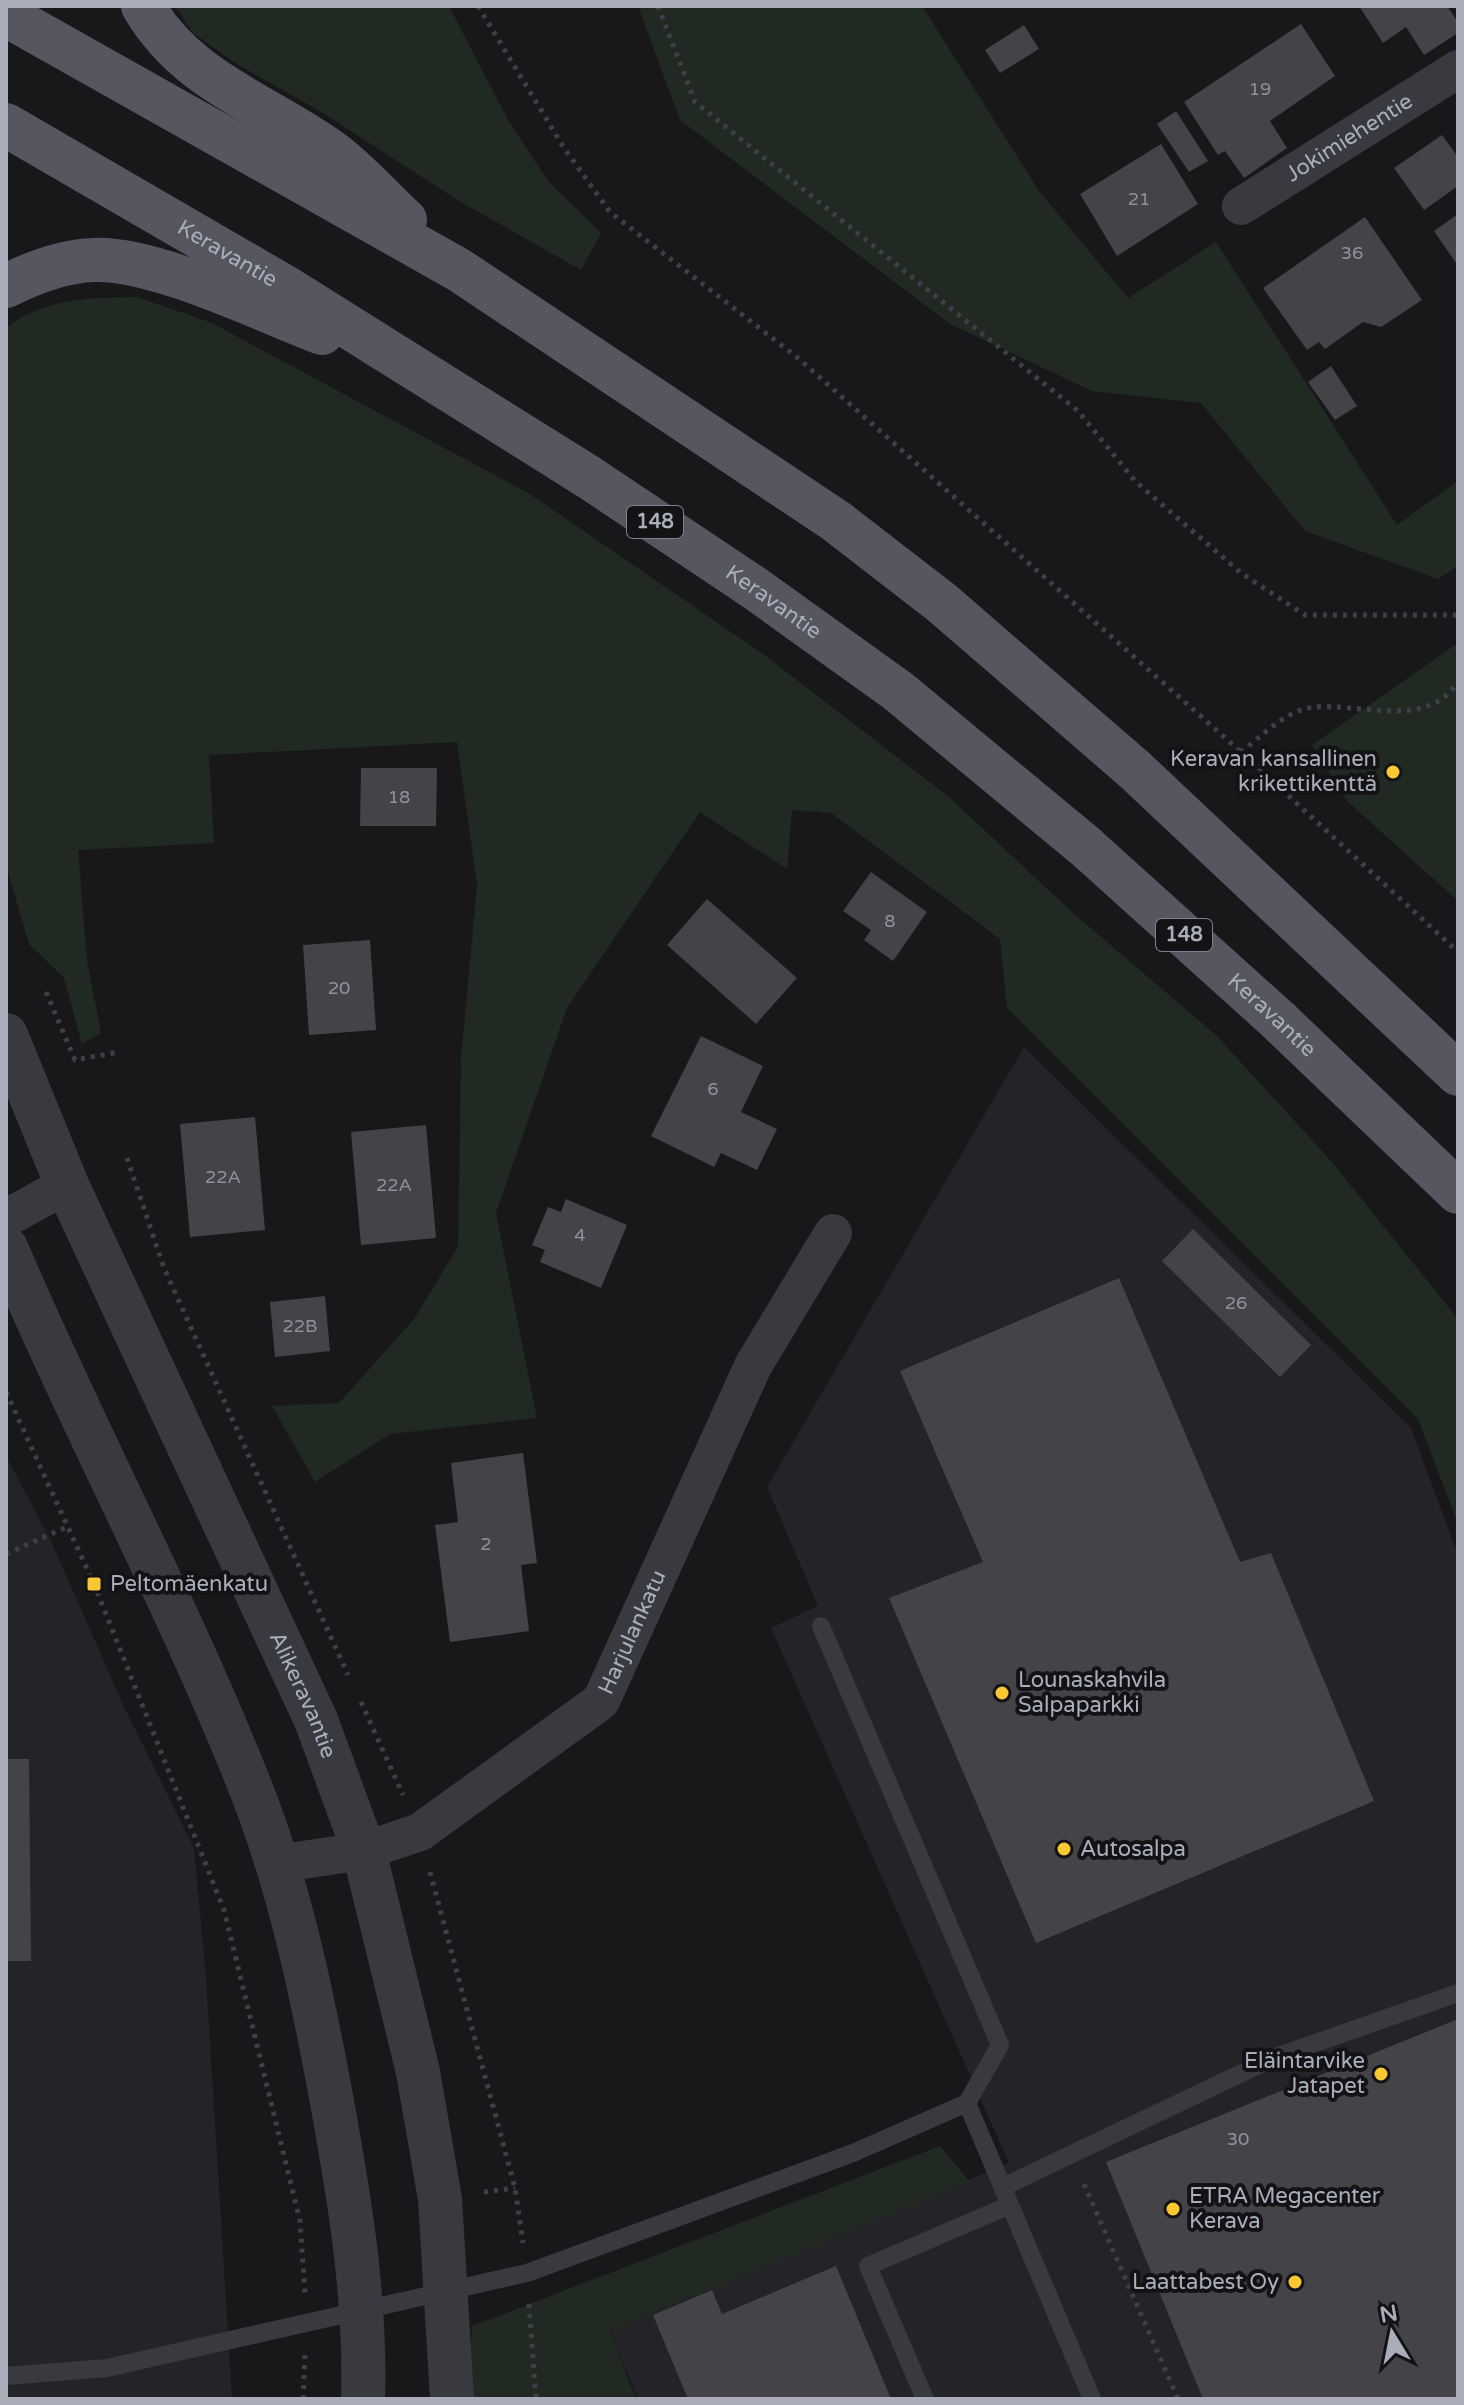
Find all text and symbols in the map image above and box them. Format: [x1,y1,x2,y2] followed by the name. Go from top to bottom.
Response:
[1249,78,1271,100] house number: 19
[1281,88,1417,187] street label: Jokimiehentie
[1128,188,1150,210] house number: 21
[173,214,282,293] street label: Keravantie
[1341,242,1363,264] house number: 36
[627,506,683,538] road number: 148
[721,559,826,645] street label: Keravantie
[1170,746,1377,797] place label: Keravan kansallinen krikettikenttä
[1384,763,1402,781] marker: Keravan kansallinen krikettikenttä
[388,786,410,808] house number: 18
[884,910,896,932] house number: 8
[1156,919,1212,951] road number: 148
[1222,968,1322,1062] street label: Keravantie
[328,977,350,999] house number: 20
[707,1078,719,1100] house number: 6
[205,1166,241,1188] house number: 22A
[376,1174,412,1196] house number: 22A
[574,1224,586,1246] house number: 4
[1225,1292,1247,1314] house number: 26
[282,1315,318,1337] house number: 22B
[480,1533,492,1555] house number: 2
[593,1566,672,1698] street label: Harjulankatu
[110,1571,268,1597] place label: Peltomäenkatu
[85,1575,103,1593] marker: Peltomäenkatu
[264,1628,342,1762] street label: Alikeravantie
[1018,1667,1166,1718] place label: Lounaskahvila Salpaparkki
[993,1684,1011,1702] marker: Lounaskahvila Salpaparkki
[1080,1836,1186,1862] place label: Autosalpa
[1055,1840,1073,1858] marker: Autosalpa
[1244,2048,1365,2099] place label: Eläintarvike Jatapet
[1372,2065,1390,2083] marker: Eläintarvike Jatapet
[1227,2128,1249,2150] house number: 30
[1189,2183,1381,2234] place label: ETRA Megacenter Kerava
[1164,2200,1182,2218] marker: ETRA Megacenter Kerava
[1132,2269,1279,2295] place label: Laattabest Oy
[1286,2273,1304,2291] marker: Laattabest Oy
[1352,2293,1432,2373] north arrow
[1378,2300,1400,2329] text: N

